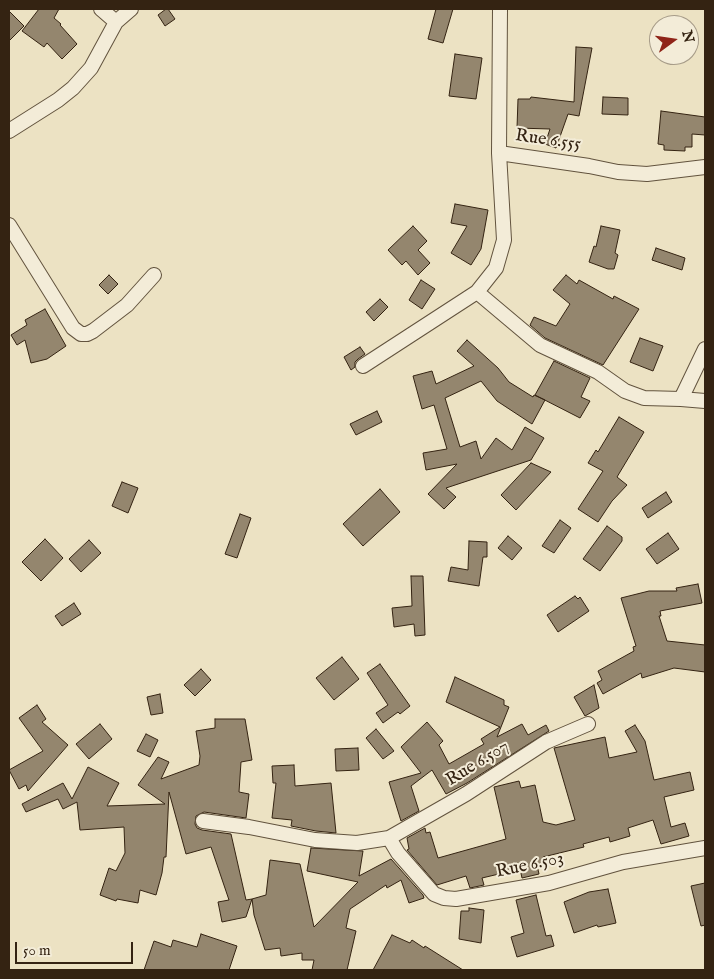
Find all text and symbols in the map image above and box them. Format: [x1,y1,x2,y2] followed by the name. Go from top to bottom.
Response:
[649,15,699,65] north arrow
[677,29,698,45] text: N
[514,126,582,156] street label: Rue 6.555
[442,736,514,792] street label: Rue 6.507
[494,848,566,884] street label: Rue 6.503
[18,932,135,964] scale bar
[23,941,51,960] text: 50 m

